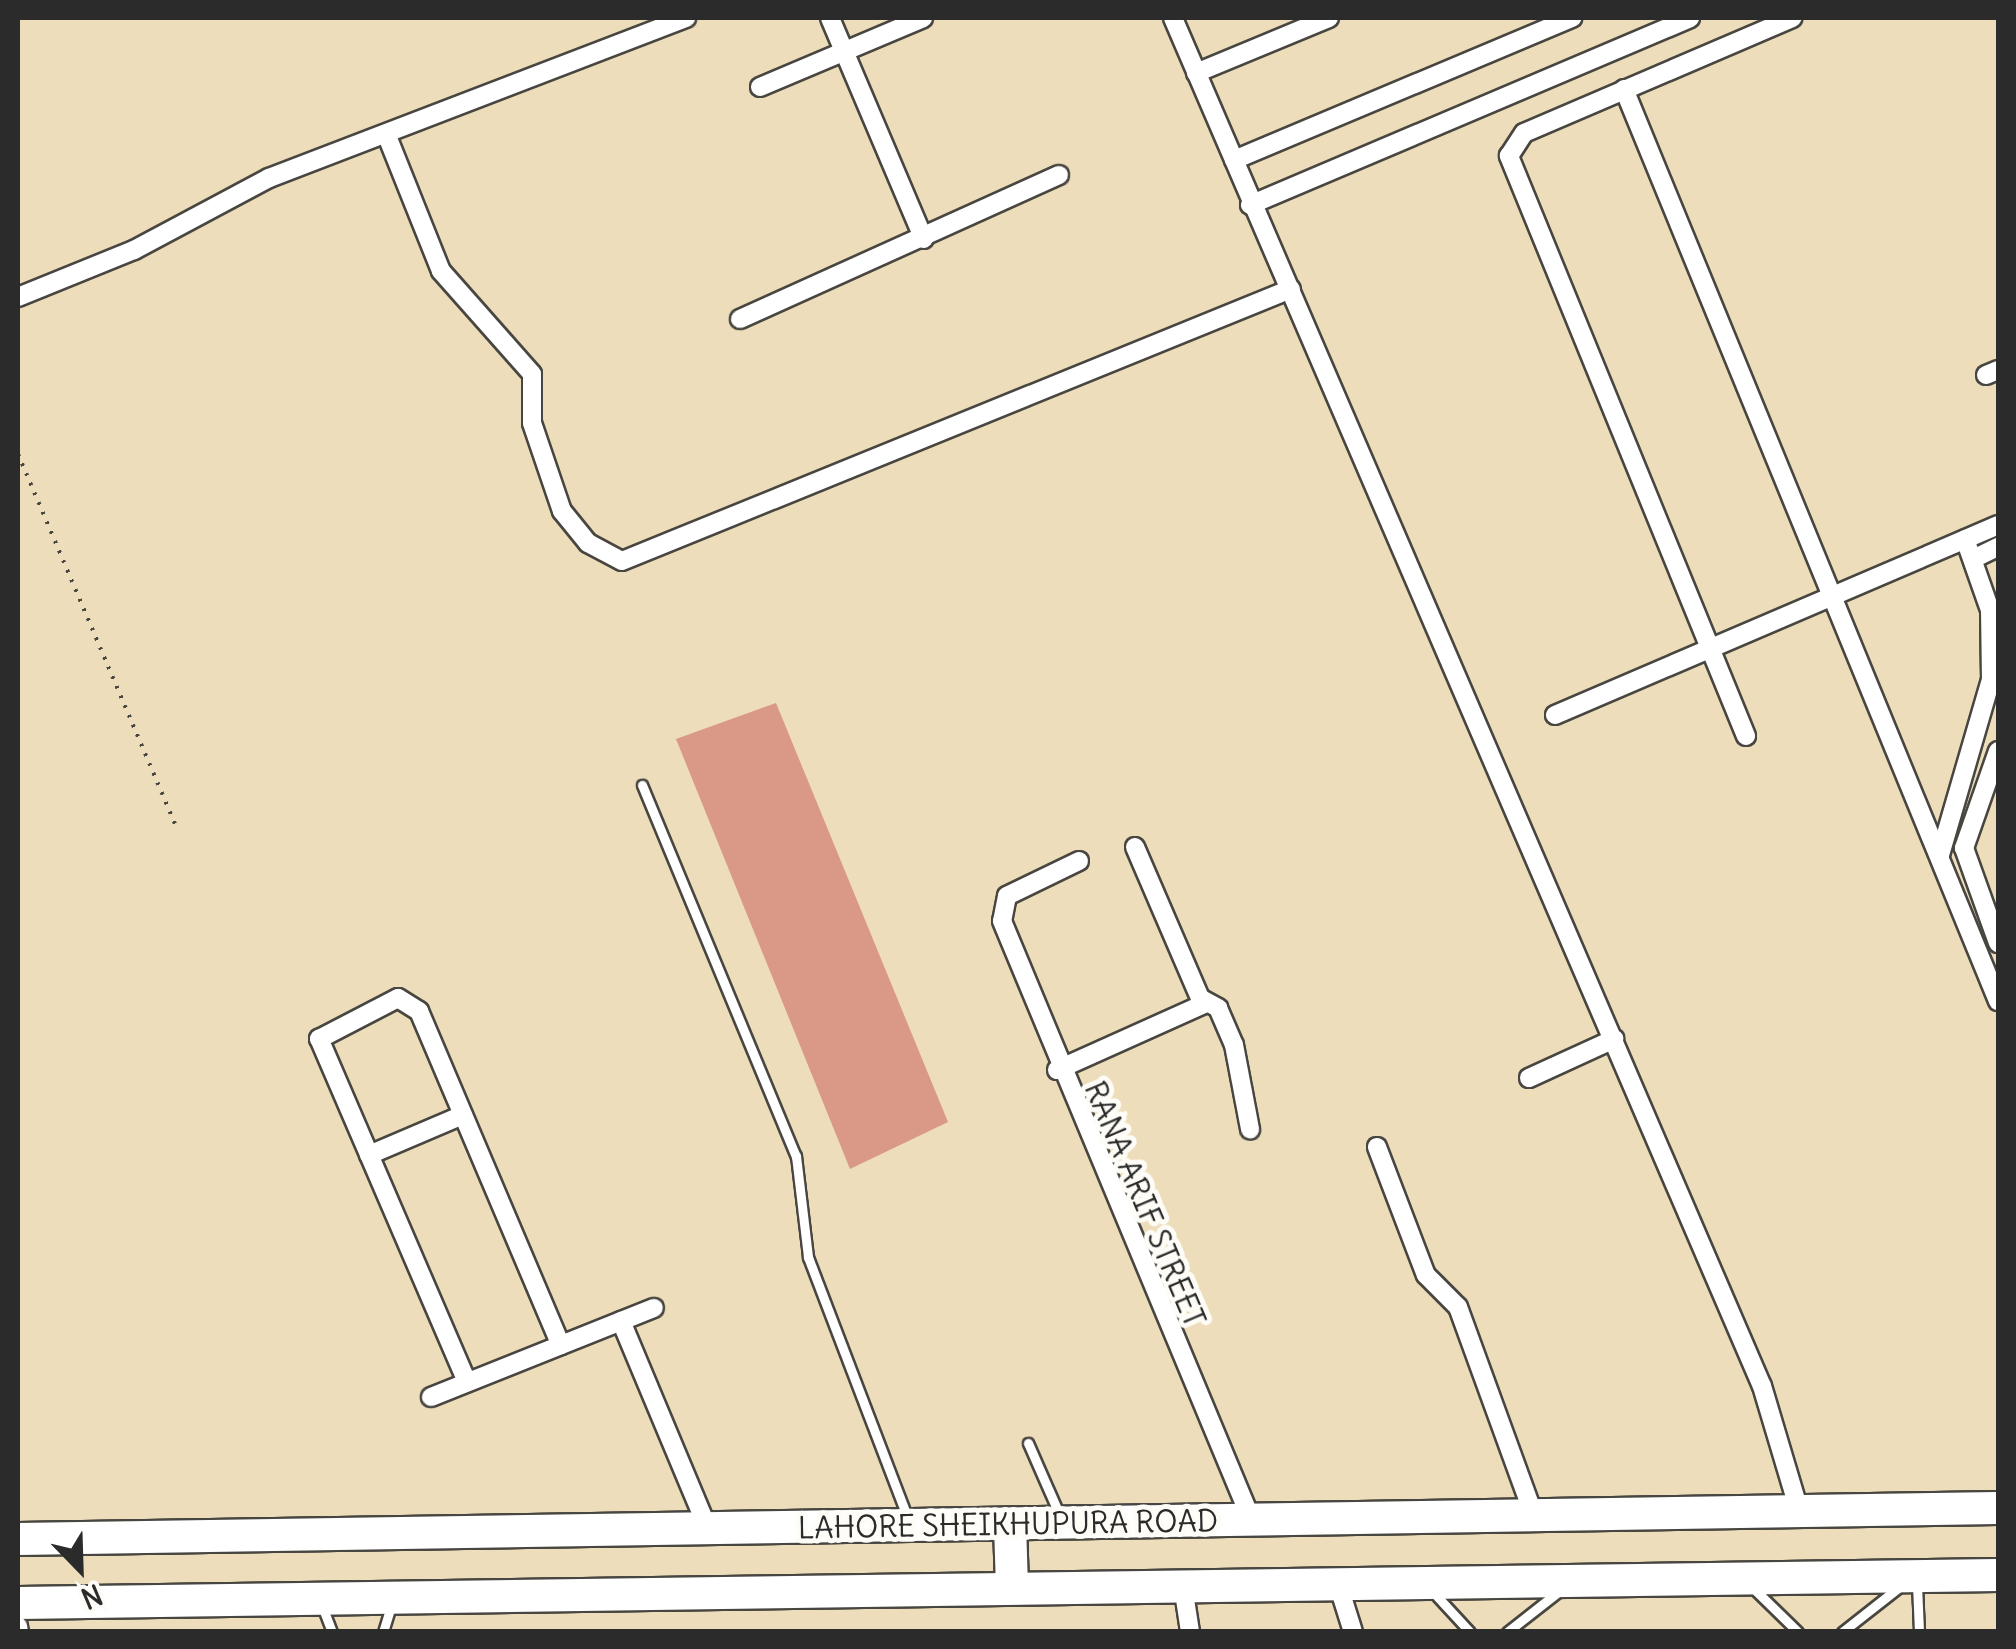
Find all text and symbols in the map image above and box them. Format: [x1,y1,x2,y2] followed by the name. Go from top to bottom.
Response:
[1077,1076,1213,1332] street label: RANA ARIF STREET
[798,1502,1218,1546] street label: LAHORE SHEIKHUPURA ROAD
[30,1519,130,1619] north arrow
[76,1576,108,1617] text: N

